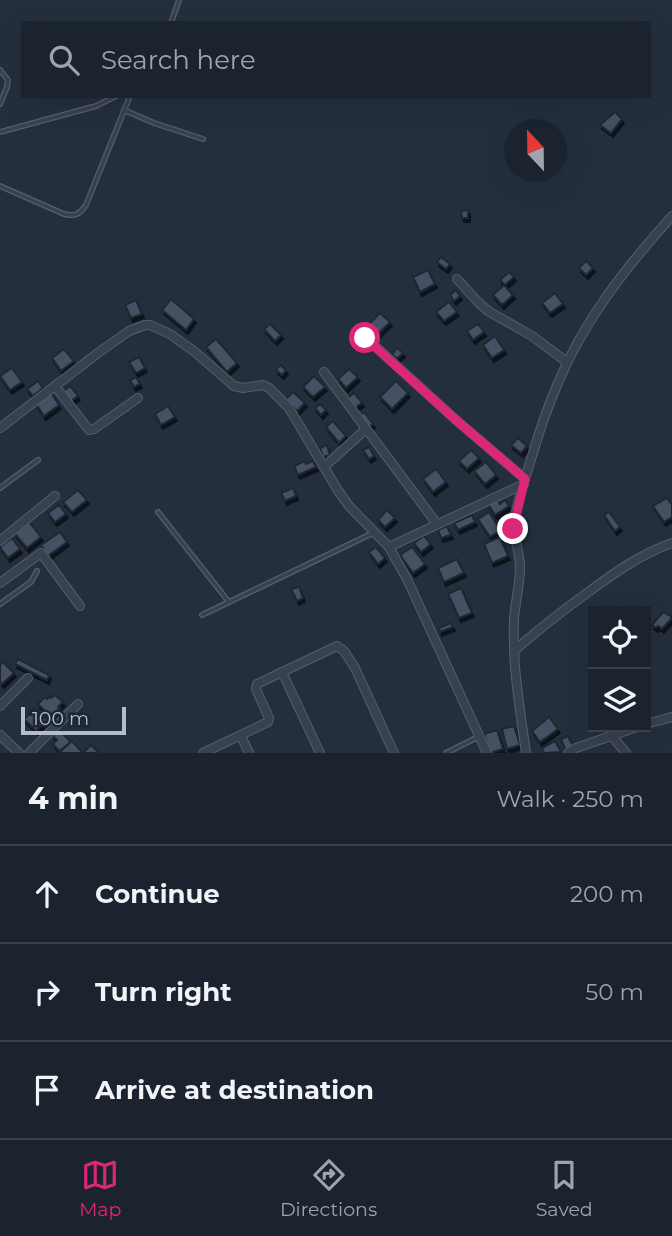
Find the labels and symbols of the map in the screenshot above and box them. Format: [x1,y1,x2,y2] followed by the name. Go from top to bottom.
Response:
[504,119,567,182] north arrow
[349,322,380,353] route start
[497,513,528,544] route end
[21,704,126,736] scale bar

